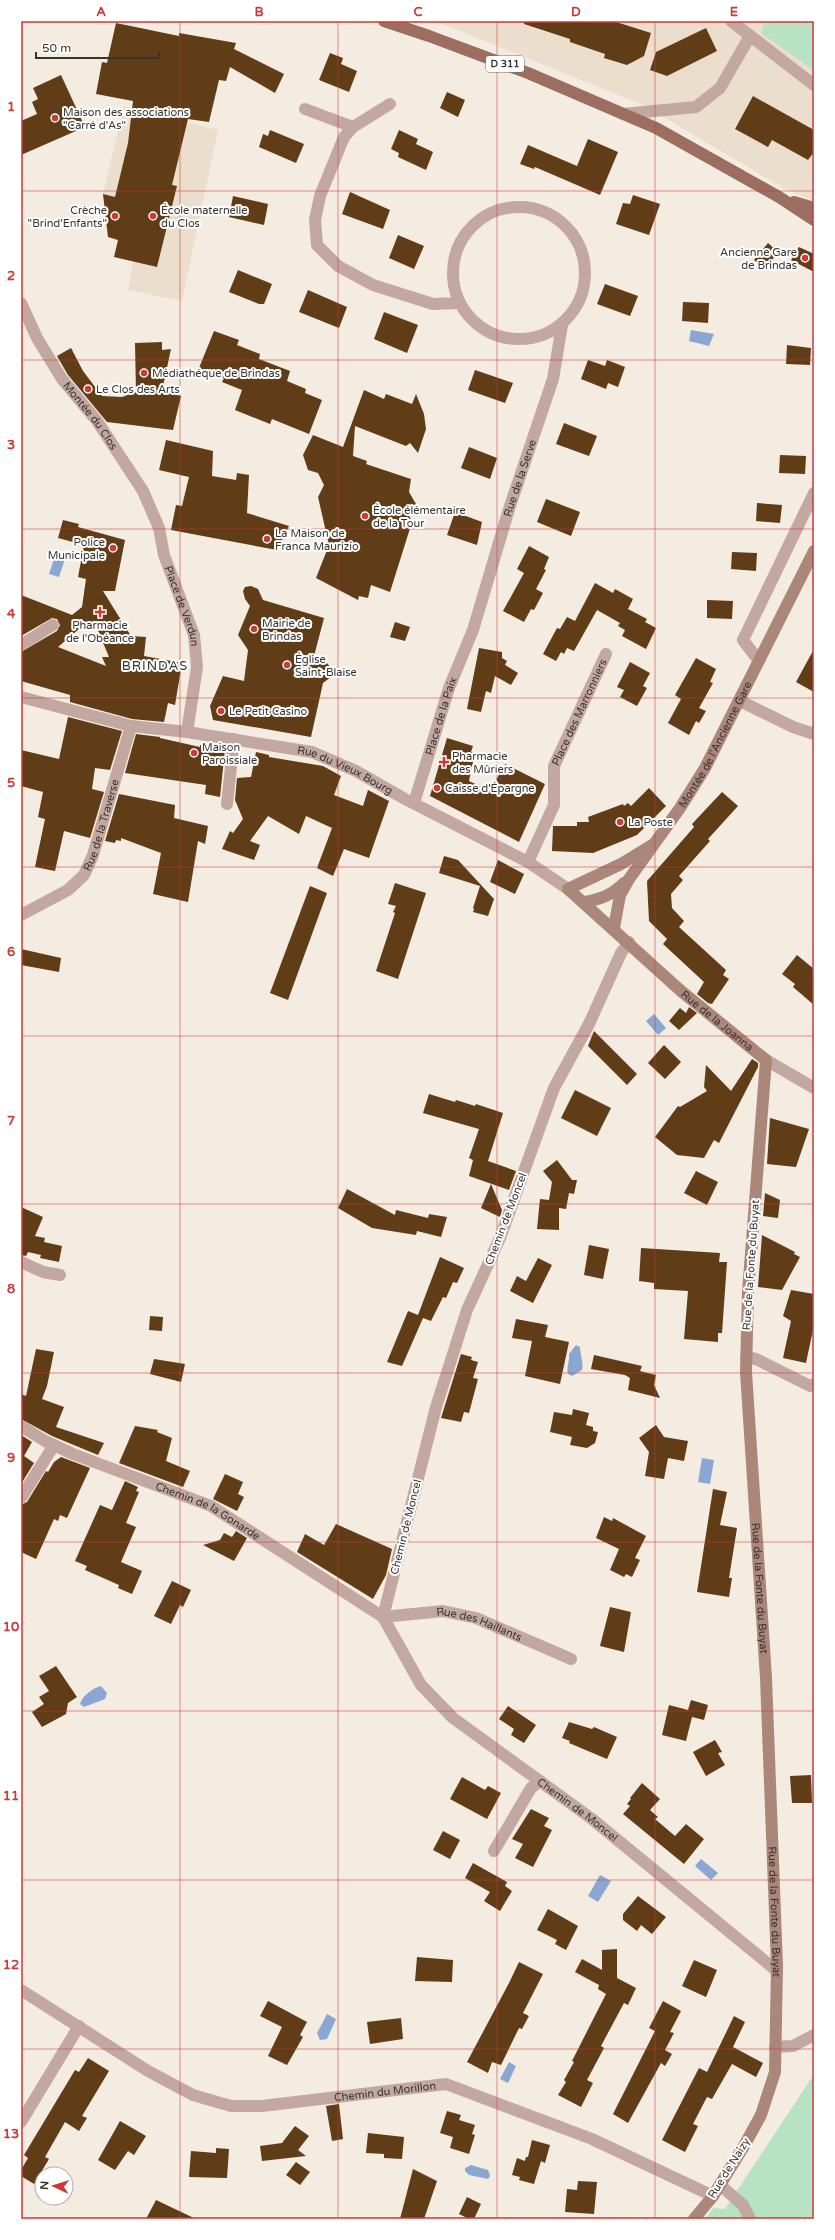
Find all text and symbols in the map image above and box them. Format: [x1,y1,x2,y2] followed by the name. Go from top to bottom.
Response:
[96,4,106,20] text: A
[254,4,264,20] text: B
[413,4,423,20] text: C
[571,4,581,20] text: D
[730,4,738,20] text: E
[36,34,159,60] scale bar
[42,41,71,55] text: 50 m
[486,56,524,72] road number: D 311
[7,99,15,115] text: 1
[63,106,189,132] place label: Maison des associations "Carré d'As"
[50,113,60,123] marker: Maison des associations "Carré d'As"
[161,203,248,230] place label: École maternelle du Clos
[28,204,107,230] place label: Crèche "Brind'Enfants"
[110,211,120,221] marker: Crèche "Brind'Enfants"
[148,211,158,221] marker: École maternelle du Clos
[720,246,797,272] place label: Ancienne Gare de Brindas
[800,253,810,263] marker: Ancienne Gare de Brindas
[7,268,15,284] text: 2
[152,367,280,380] place label: Médiathéque de Brindas
[139,368,149,378] marker: Médiathéque de Brindas
[60,379,121,452] street label: Montée du Clos
[96,383,180,396] place label: Le Clos des Arts
[83,384,93,394] marker: Le Clos des Arts
[7,437,15,453] text: 3
[501,438,539,518] street label: Rue de la Serve
[373,503,466,530] place label: École élémentaire de la Tour
[360,511,370,521] marker: École élémentaire de la Tour
[275,527,359,553] place label: La Maison de Franca Maurizio
[262,534,272,544] marker: La Maison de Franca Maurizio
[48,536,105,562] place label: Police Municipale
[108,543,118,553] marker: Police Municipale
[162,564,202,647] street label: Place de Verdun
[7,606,16,622] text: 4
[95,607,105,617] marker: Pharmacie de l'Obéance
[262,617,311,643] place label: Mairie de Brindas
[66,619,134,645] place label: Pharmacie de l'Obéance
[249,624,259,634] marker: Mairie de Brindas
[295,652,357,679] place label: Église Saint-Blaise
[549,657,609,768] street label: Place des Marronniers
[122,658,188,674] district label: BRINDAS
[282,660,292,670] marker: Église Saint-Blaise
[422,675,459,757] street label: Place de la Paix
[676,679,754,810] street label: Montée de l'Ancienne Gare
[229,705,307,718] place label: Le Petit Casino
[216,706,226,716] marker: Le Petit Casino
[202,741,257,767] place label: Maison Paroissiale
[296,743,395,797] street label: Rue du Vieux Bourg
[189,748,199,758] marker: Maison Paroissiale
[452,750,513,776] place label: Pharmacie des Mûriers
[439,757,449,767] marker: Pharmacie des Mûriers
[7,775,15,791] text: 5
[80,778,121,873] street label: Rue de la Traverse
[445,781,535,795] place label: Caisse d'Épargne
[432,783,442,793] marker: Caisse d'Épargne
[628,816,673,829] place label: La Poste
[615,817,625,827] marker: La Poste
[7,944,15,960] text: 6
[679,987,756,1054] street label: Rue de la Joanna
[7,1113,15,1129] text: 7
[482,1171,530,1267] street label: Chemin de Moncel
[740,1199,762,1331] street label: Rue de la Fonte du Buyat
[7,1281,15,1297] text: 8
[7,1450,15,1466] text: 9
[388,1478,424,1576] street label: Chemin de Moncel
[154,1479,263,1543] street label: Chemin de la Gonarde
[749,1522,771,1654] street label: Rue de la Fonte du Buyat
[436,1604,524,1644] street label: Rue des Haillants
[3,1619,19,1635] text: 10
[535,1775,621,1844] street label: Chemin de Moncel
[3,1788,19,1804] text: 11
[766,1846,784,1977] street label: Rue de la Fonte du Buyat
[3,1957,19,1973] text: 12
[333,2079,437,2104] street label: Chemin du Morillon
[3,2126,19,2142] text: 13
[705,2135,753,2201] street label: Rue de Naizy
[34,2166,74,2206] north arrow
[38,2180,51,2190] text: N

